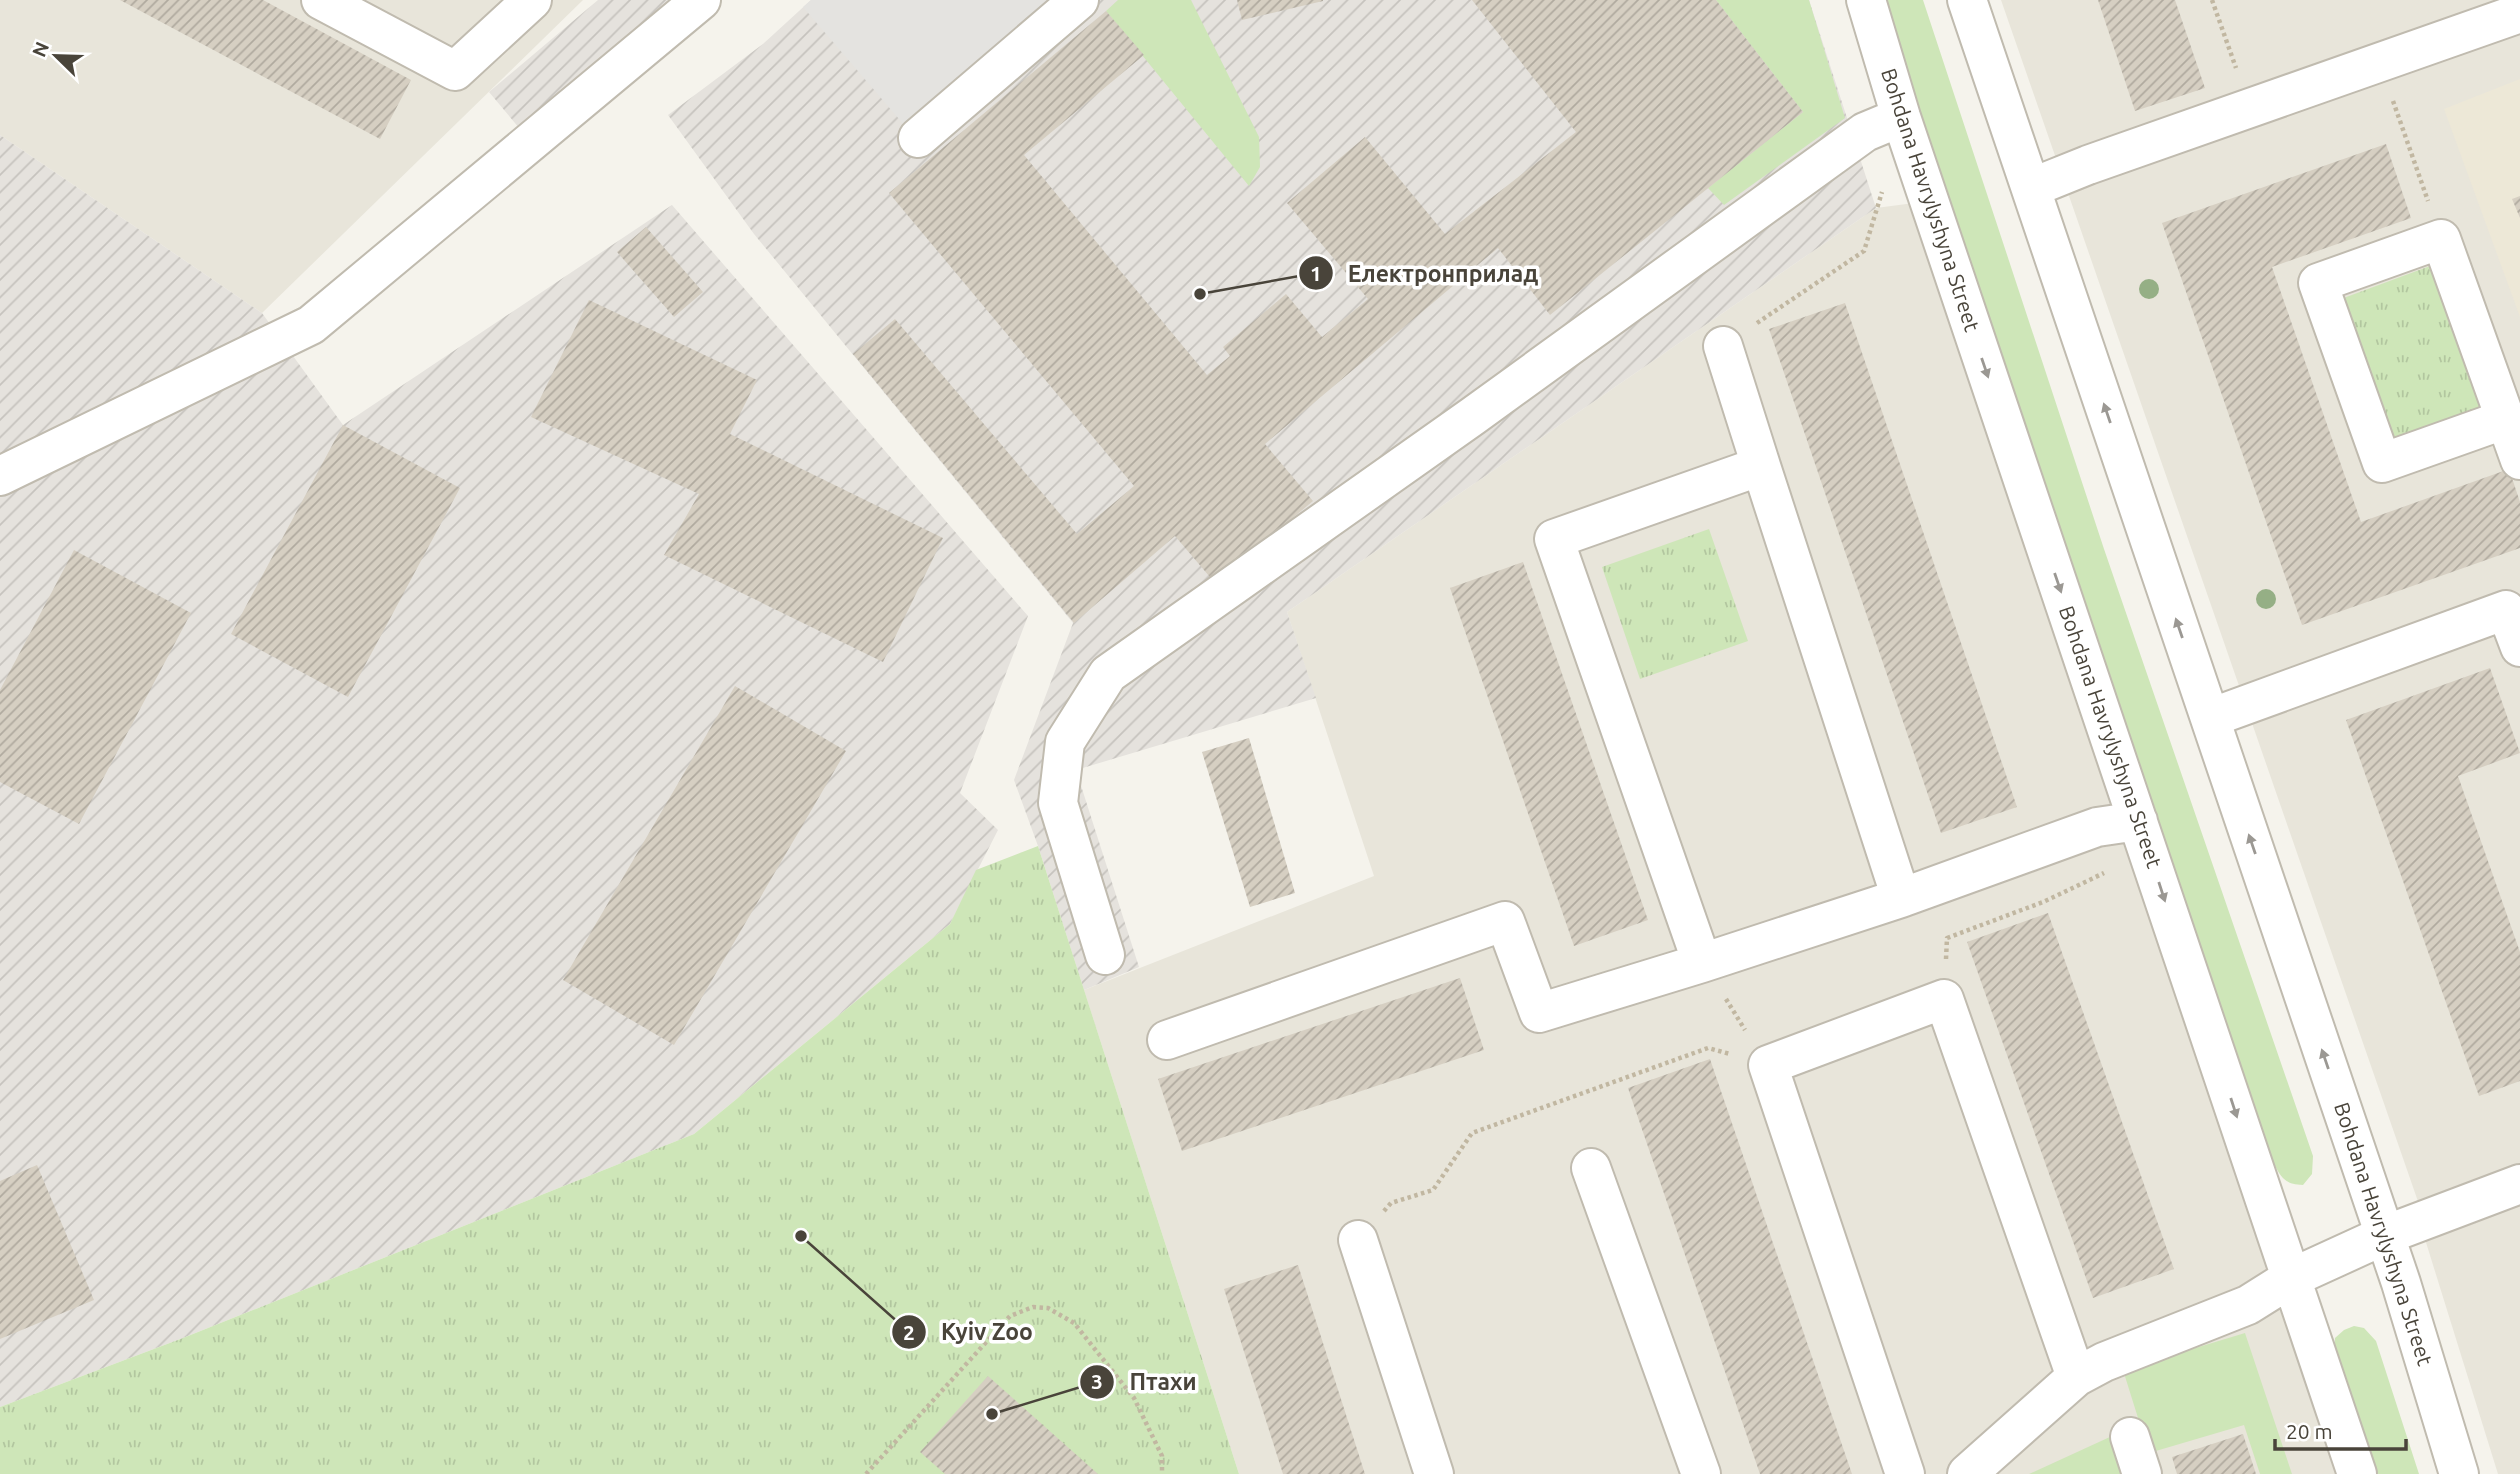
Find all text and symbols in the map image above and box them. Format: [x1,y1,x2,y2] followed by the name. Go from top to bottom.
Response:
[21,21,91,91] north arrow
[27,39,53,60] text: N
[1877,65,1985,334] street label: Bohdana Havrylyshyna Street
[1298,251,1552,295] callout: Електронприлад
[1310,261,1322,285] text: 1
[1348,261,1538,286] text: Електронприлад
[1981,357,1991,378] one-way arrow
[2101,402,2112,423] one-way arrow
[2053,573,2064,594] one-way arrow
[2055,603,2167,871] street label: Bohdana Havrylyshyna Street
[2174,618,2184,639] one-way arrow
[2246,833,2257,854] one-way arrow
[2157,881,2168,902] one-way arrow
[2319,1049,2330,1070] one-way arrow
[2229,1097,2240,1118] one-way arrow
[2330,1099,2438,1368] street label: Bohdana Havrylyshyna Street
[892,1310,1047,1354] callout: Kyiv Zoo
[941,1319,1033,1344] text: Kyiv Zoo
[903,1320,915,1344] text: 2
[1080,1360,1210,1404] callout: Птахи
[1091,1369,1103,1393] text: 3
[1129,1369,1197,1394] text: Птахи
[2275,1408,2406,1452] scale bar
[2286,1419,2333,1443] text: 20 m

